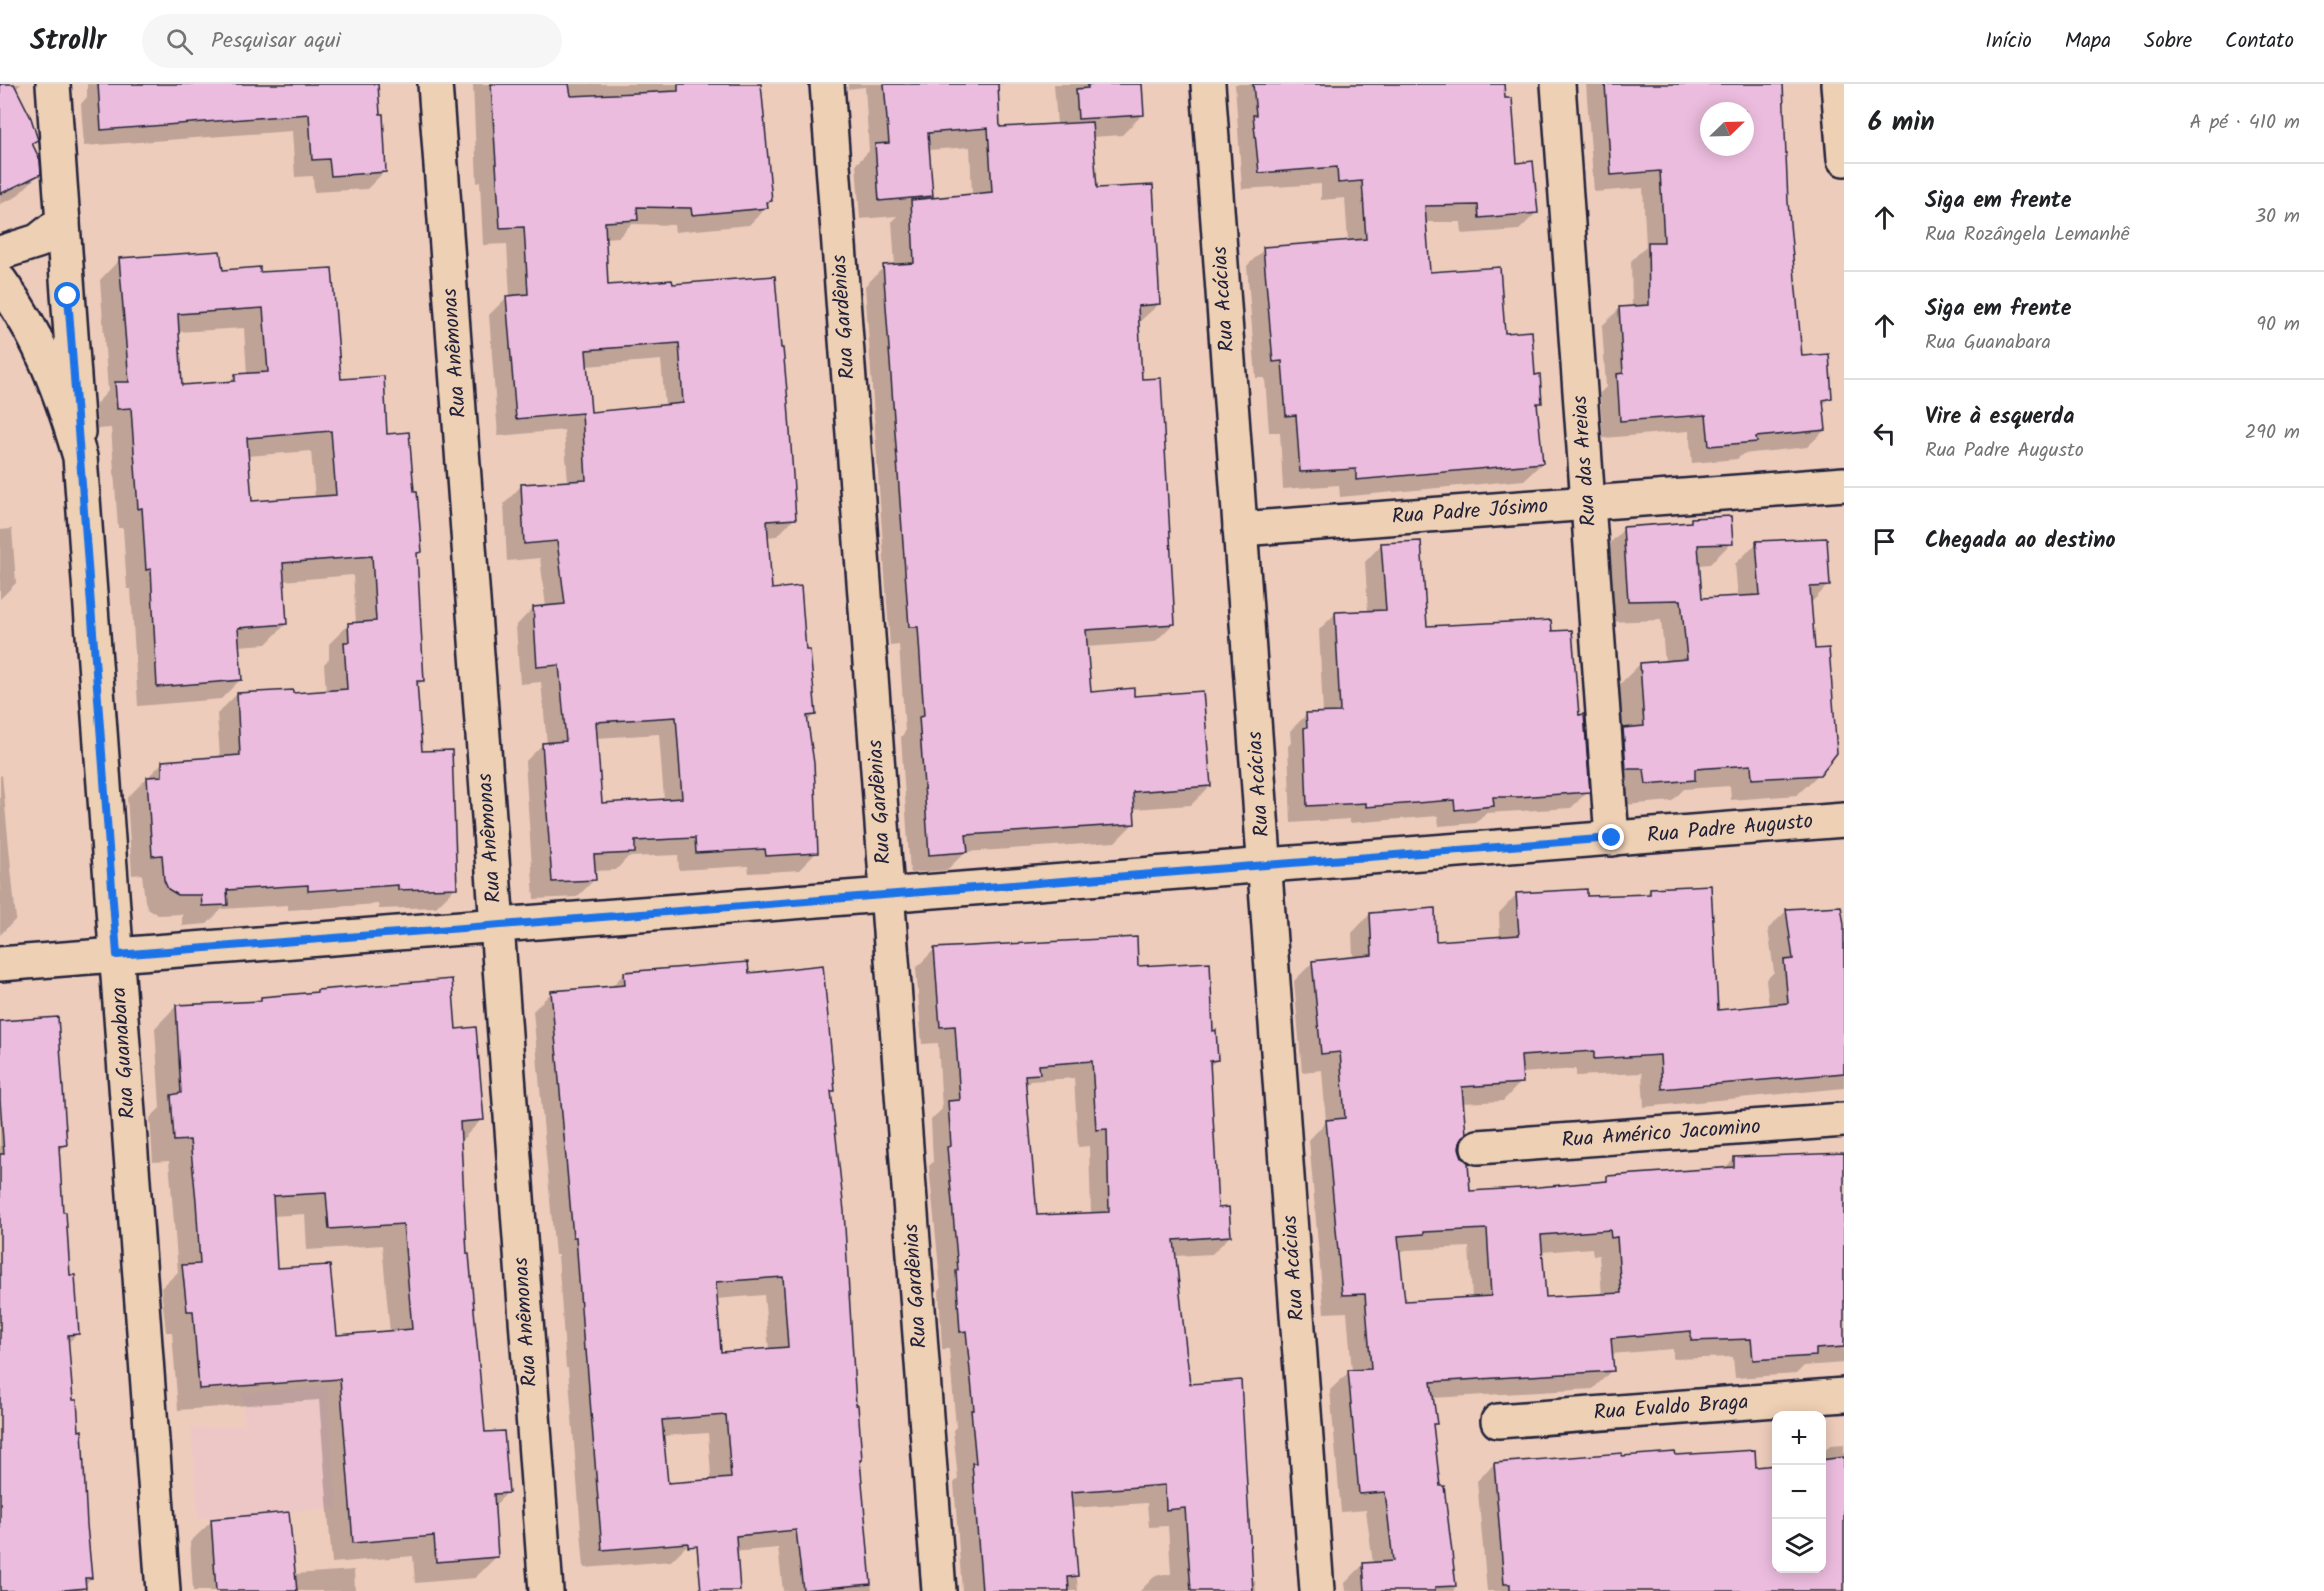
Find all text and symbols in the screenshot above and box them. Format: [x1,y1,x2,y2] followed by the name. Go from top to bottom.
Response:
[142,14,562,68] search box
[30,19,106,64] text: Strollr
[211,24,341,59] text: Pesquisar aqui
[163,25,196,58] icon: search
[1985,25,2032,58] text: Início
[2065,25,2111,58] text: Mapa
[2144,25,2192,58] text: Sobre
[2225,25,2294,58] text: Contato
[1700,102,1754,156] north arrow
[1868,102,1935,144] text: 6 min
[2189,107,2300,139] text: A pé · 410 m
[1925,184,2071,219] text: Siga em frente
[1868,201,1901,234] icon: ahead
[2255,201,2300,233] text: 30 m
[1925,219,2130,251] text: Rua Rozângela Lemanhê
[1204,245,1244,353] street label: Rua Acácias
[823,253,865,380] street label: Rua Gardênias
[54,282,80,308] route start
[434,287,476,419] street label: Rua Anêmonas
[1925,292,2071,327] text: Siga em frente
[1868,309,1901,342] icon: ahead
[2256,309,2300,341] text: 90 m
[1925,327,2051,359] text: Rua Guanabara
[1564,394,1606,528] street label: Rua das Areias
[1925,400,2074,435] text: Vire à esquerda
[1868,417,1901,450] icon: left
[2245,417,2300,449] text: 290 m
[1925,435,2084,467] text: Rua Padre Augusto
[1391,490,1549,534] street label: Rua Padre Jósimo
[1925,524,2116,559] text: Chegada ao destino
[1868,525,1901,558] icon: arrive
[1239,730,1279,838] street label: Rua Acácias
[859,738,901,865] street label: Rua Gardênias
[469,772,511,904] street label: Rua Anêmonas
[1646,805,1814,853] street label: Rua Padre Augusto
[1598,824,1624,850] route end
[103,986,145,1120] street label: Rua Guanabara
[1560,1111,1762,1157] street label: Rua Américo Jacomino
[1274,1214,1314,1322] street label: Rua Acácias
[895,1222,937,1349] street label: Rua Gardênias
[505,1256,547,1388] street label: Rua Anêmonas
[1592,1386,1750,1430] street label: Rua Evaldo Braga
[1772,1411,1826,1573] map controls
[1772,1411,1826,1465] button: +
[1772,1465,1826,1519] button: −
[1772,1519,1826,1573] button: layers

